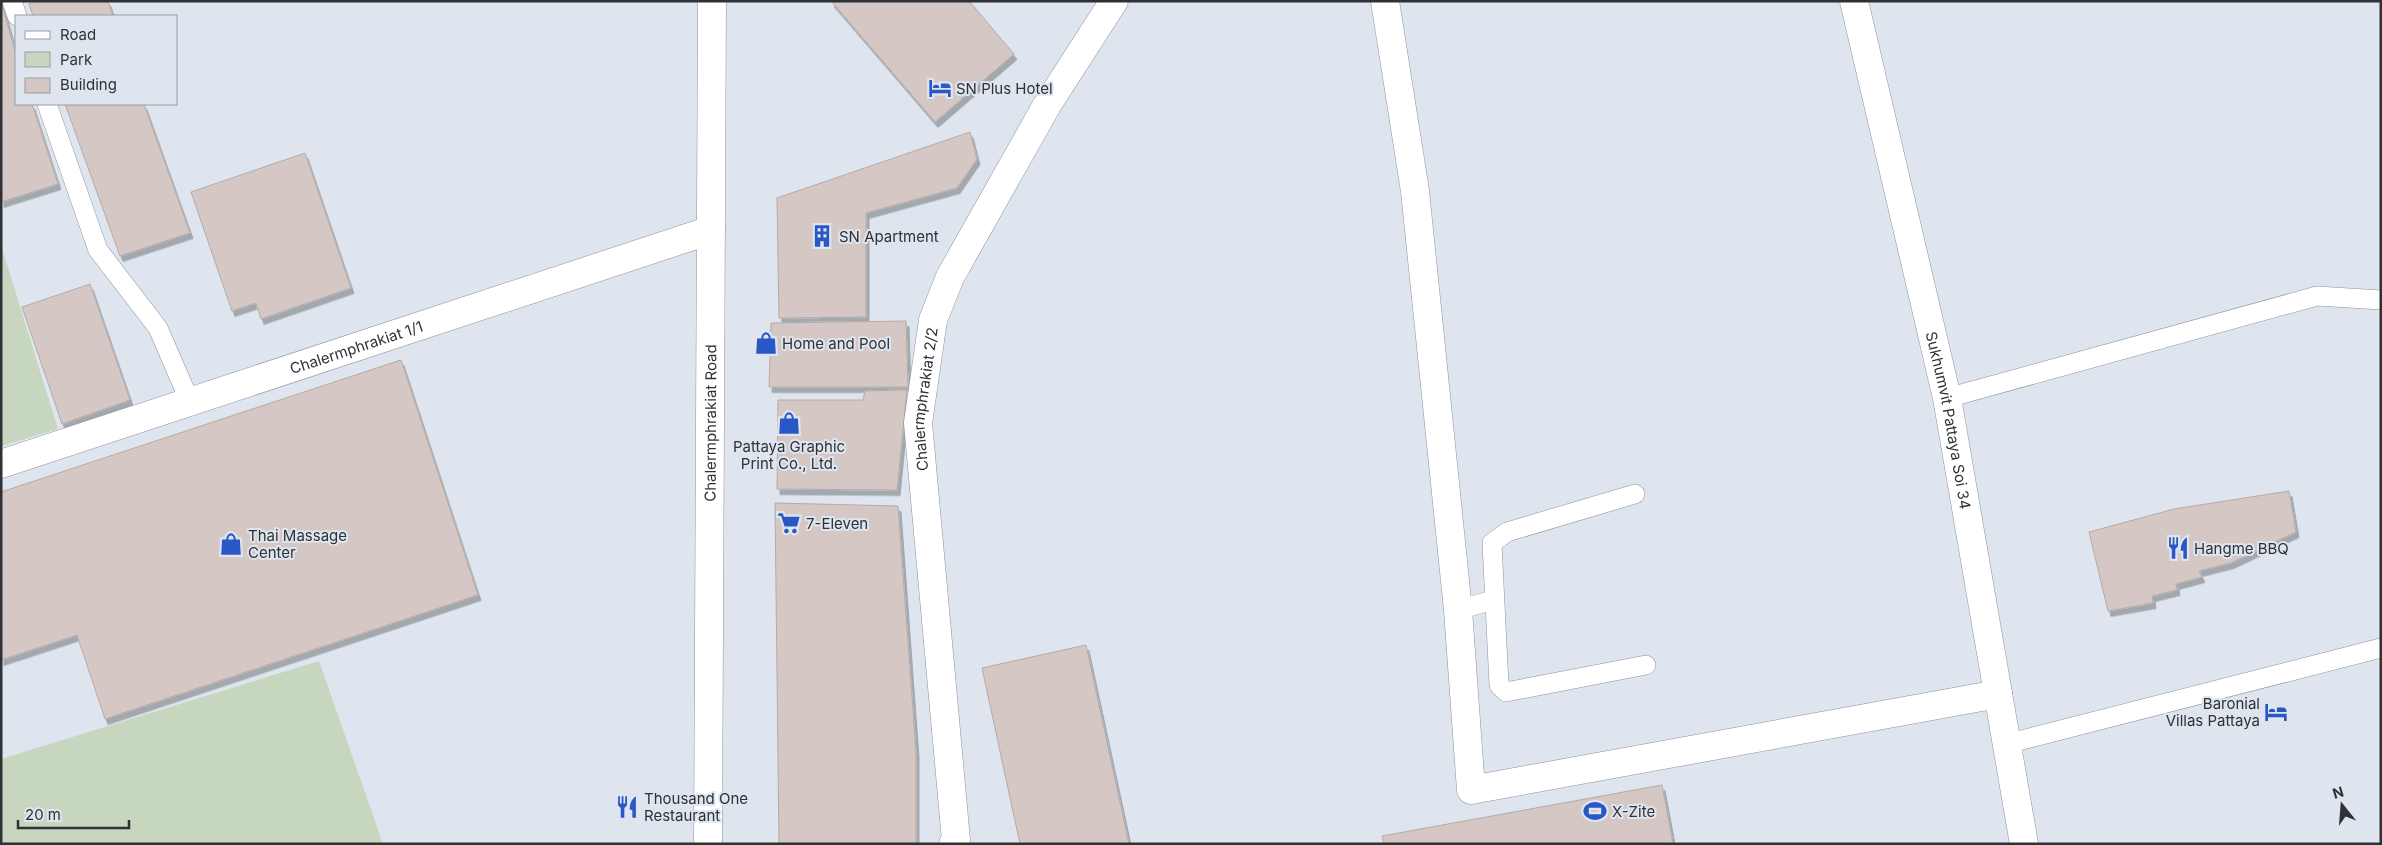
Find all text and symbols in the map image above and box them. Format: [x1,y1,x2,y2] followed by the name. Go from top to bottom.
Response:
[15,15,178,105] legend
[60,25,96,44] text: Road
[60,50,93,69] text: Park
[60,75,117,94] text: Building
[927,75,953,101] hotel icon: SN Plus Hotel
[956,79,1053,98] place label: SN Plus Hotel
[809,223,835,249] building icon: SN Apartment
[839,227,939,246] place label: SN Apartment
[287,316,425,378] street label: Chalermphrakiat 1/1
[908,326,941,472] street label: Chalermphrakiat 2/2
[1922,329,1976,511] street label: Sukhumvit Pattaya Soi 34
[753,330,779,356] shop icon: Home and Pool
[782,334,890,353] place label: Home and Pool
[700,344,720,502] street label: Chalermphrakiat Road
[776,410,802,436] shop icon: Pattaya Graphic Print Co., Ltd.
[733,437,845,473] place label: Pattaya Graphic Print Co., Ltd.
[776,510,802,536] supermarket icon: 7-Eleven
[806,514,868,533] place label: 7-Eleven
[248,526,347,562] place label: Thai Massage Center
[218,531,244,557] shop icon: Thai Massage Center
[2165,535,2191,561] restaurant icon: Hangme BBQ
[2194,539,2289,558] place label: Hangme BBQ
[2166,694,2260,730] place label: Baronial Villas Pattaya
[2263,699,2289,725] hotel icon: Baronial Villas Pattaya
[2317,780,2367,830] north arrow
[2330,782,2346,802] text: N
[644,789,748,825] place label: Thousand One Restaurant
[614,794,640,820] restaurant icon: Thousand One Restaurant
[18,798,129,830] scale bar
[1582,798,1608,824] sports icon: X-Zite
[1612,802,1655,821] place label: X-Zite
[25,805,61,824] text: 20 m

